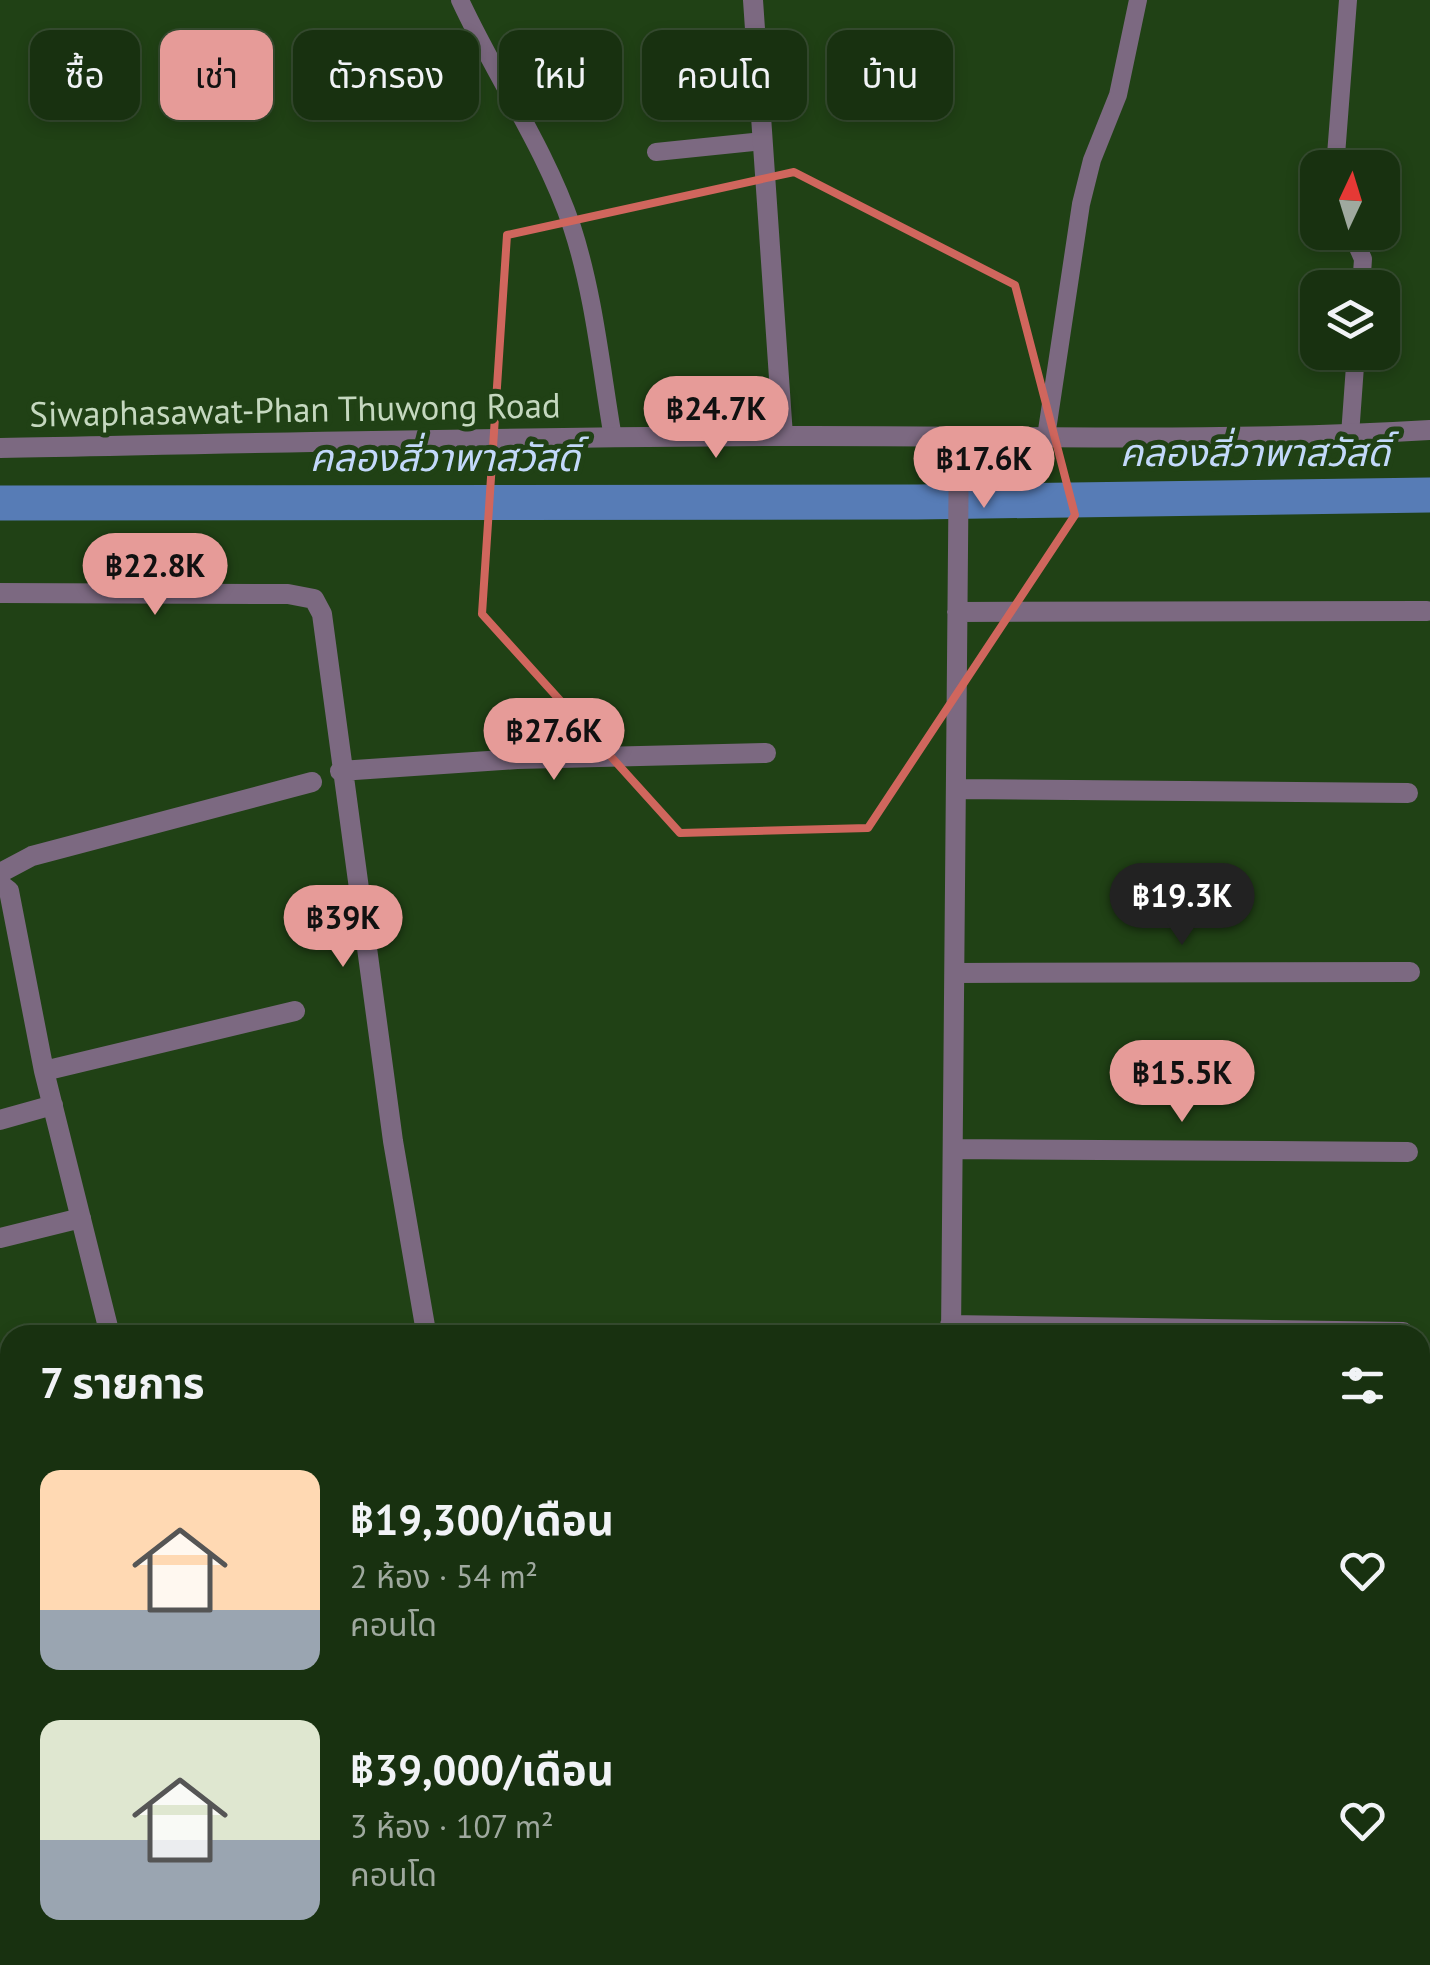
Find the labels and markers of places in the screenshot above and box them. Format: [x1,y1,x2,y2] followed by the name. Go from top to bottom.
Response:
[635,376,797,461] pin: ฿24.7K
[903,426,1065,511] pin: ฿17.6K
[74,533,236,618] pin: ฿22.8K
[473,698,635,783] pin: ฿27.6K
[1101,863,1263,948] pin: ฿19.3K
[284,885,402,970] pin: ฿39K
[1101,1040,1263,1125] pin: ฿15.5K

